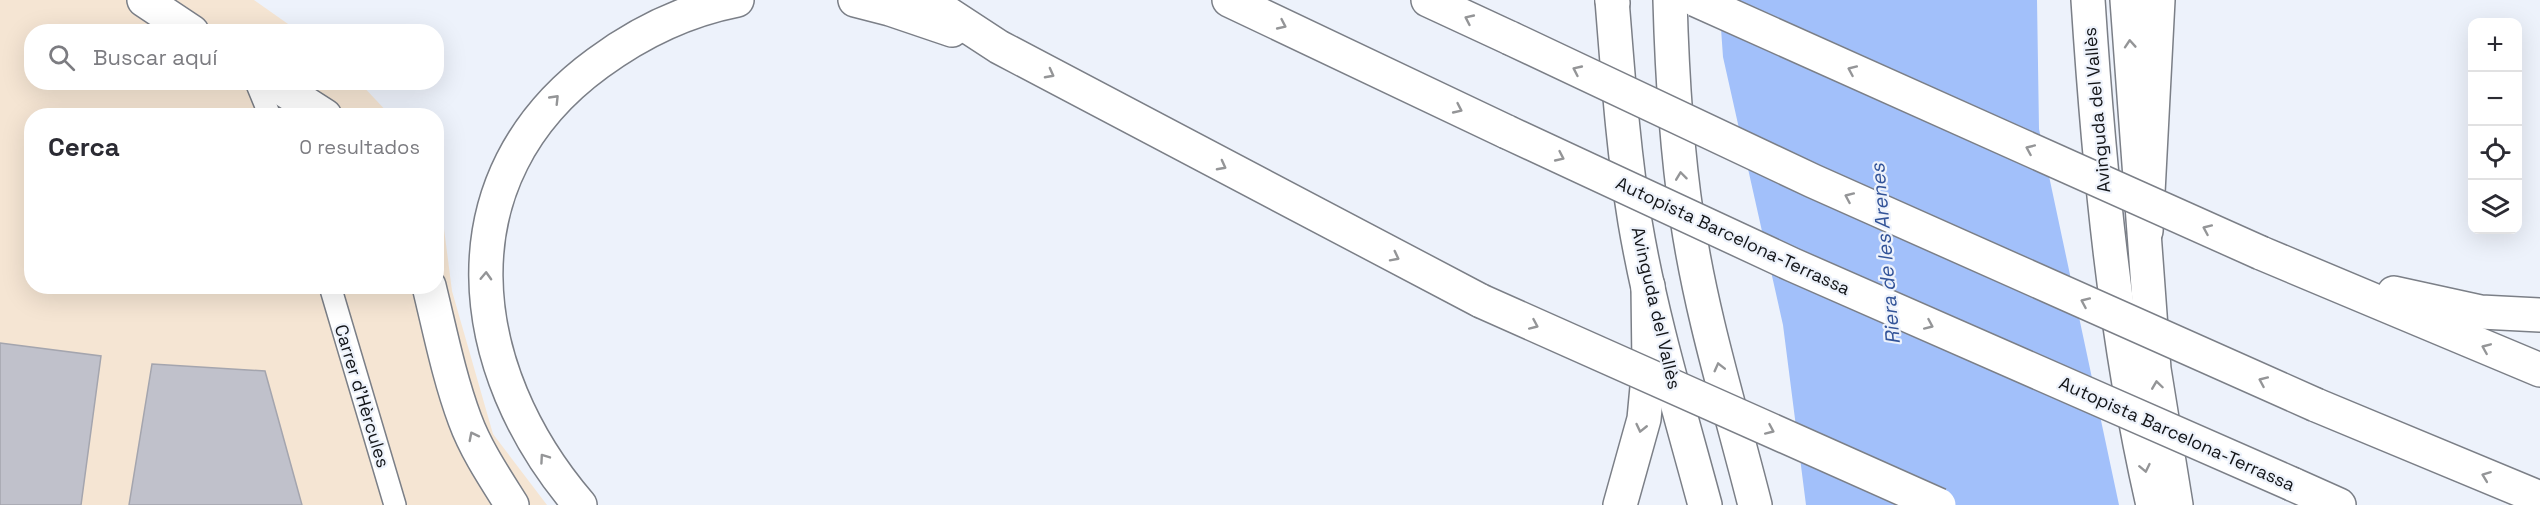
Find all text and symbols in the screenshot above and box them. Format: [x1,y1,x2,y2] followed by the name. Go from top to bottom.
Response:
[1464,15,1475,27] one-way arrow
[1276,18,1287,30] one-way arrow
[2468,18,2522,234] map controls
[2468,18,2522,72] button: +
[24,24,444,90] search box
[2078,26,2115,194] street label: Avinguda del Vallès
[2124,40,2137,49] one-way arrow
[45,41,78,74] icon: search
[93,43,218,71] text: Buscar aquí
[1573,65,1584,77] one-way arrow
[1847,65,1858,77] one-way arrow
[1044,67,1055,79] one-way arrow
[2468,72,2522,126] button: −
[548,95,559,106] one-way arrow
[1452,102,1463,114] one-way arrow
[2468,126,2522,180] button: locate
[48,130,120,164] text: Cerca
[299,134,420,160] text: 0 resultados
[2025,145,2036,157] one-way arrow
[1554,150,1565,162] one-way arrow
[1216,159,1227,170] one-way arrow
[1864,161,1906,346] water label: Riera de les Arenes
[1612,171,1854,300] street label: Autopista Barcelona-Terrassa
[1676,171,1688,181] one-way arrow
[2468,180,2522,234] button: layers
[1844,192,1855,204] one-way arrow
[1627,224,1686,391] street label: Avinguda del Vallès
[2203,224,2214,236] one-way arrow
[1388,250,1399,261] one-way arrow
[480,271,493,280] one-way arrow
[2080,297,2091,309] one-way arrow
[1922,317,1933,329] one-way arrow
[1528,318,1539,330] one-way arrow
[330,321,395,470] street label: Carrer d'Hèrcules
[2481,343,2492,355] one-way arrow
[1714,362,1727,372] one-way arrow
[2056,371,2299,496] street label: Autopista Barcelona-Terrassa
[2258,377,2269,389] one-way arrow
[2151,381,2163,390] one-way arrow
[1636,423,1649,433] one-way arrow
[1763,423,1774,435] one-way arrow
[469,432,480,443] one-way arrow
[540,454,551,465] one-way arrow
[2137,463,2150,473] one-way arrow
[2481,471,2491,484] one-way arrow

